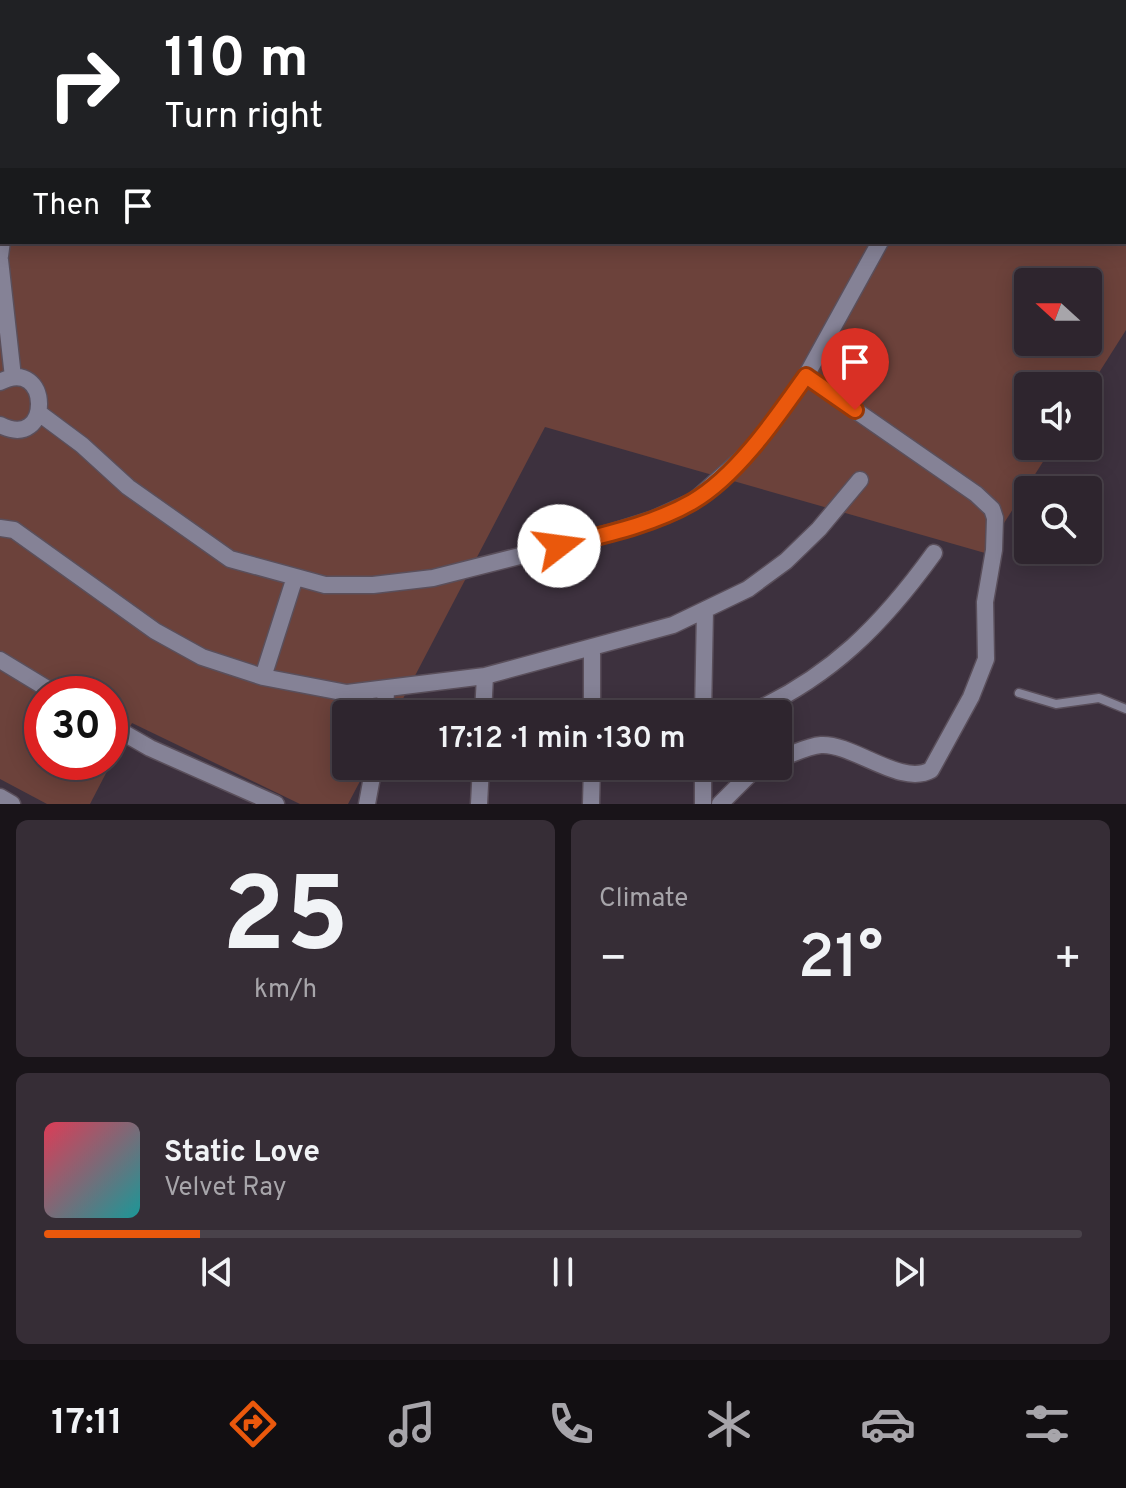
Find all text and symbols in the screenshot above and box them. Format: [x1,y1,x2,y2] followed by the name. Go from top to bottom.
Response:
[164,26,309,96] text: 110 m
[32,32,136,136] icon: right
[164,95,323,141] text: Turn right
[116,184,160,228] icon: arrive
[32,188,100,225] text: Then
[1014,268,1102,356] north arrow
[1014,268,1102,564] map controls
[821,328,889,410] pin
[833,340,877,384] icon: arrive
[1014,372,1102,460] button: sound
[1014,476,1102,564] button: search
[517,504,601,588] position arrow
[24,676,128,780] speed limit sign: 30
[439,721,685,758] text: 17:12 · 1 min · 130 m
[222,856,349,988] text: 25
[599,883,688,916] text: Climate
[798,923,883,999] text: 21°
[599,933,627,989] text: −
[1054,933,1082,989] text: +
[254,974,317,1007] text: km/h
[164,1135,320,1172] text: Static Love
[164,1172,287,1205] text: Velvet Ray
[195,1250,239,1294] icon: previous
[541,1250,585,1294] icon: pause
[887,1250,931,1294] icon: next
[225,1396,281,1452] icon: directions
[384,1396,440,1452] icon: music
[543,1396,599,1452] icon: phone
[701,1396,757,1452] icon: climate
[860,1396,916,1452] icon: car
[1019,1396,1075,1452] icon: filters
[51,1401,123,1447] text: 17:11

